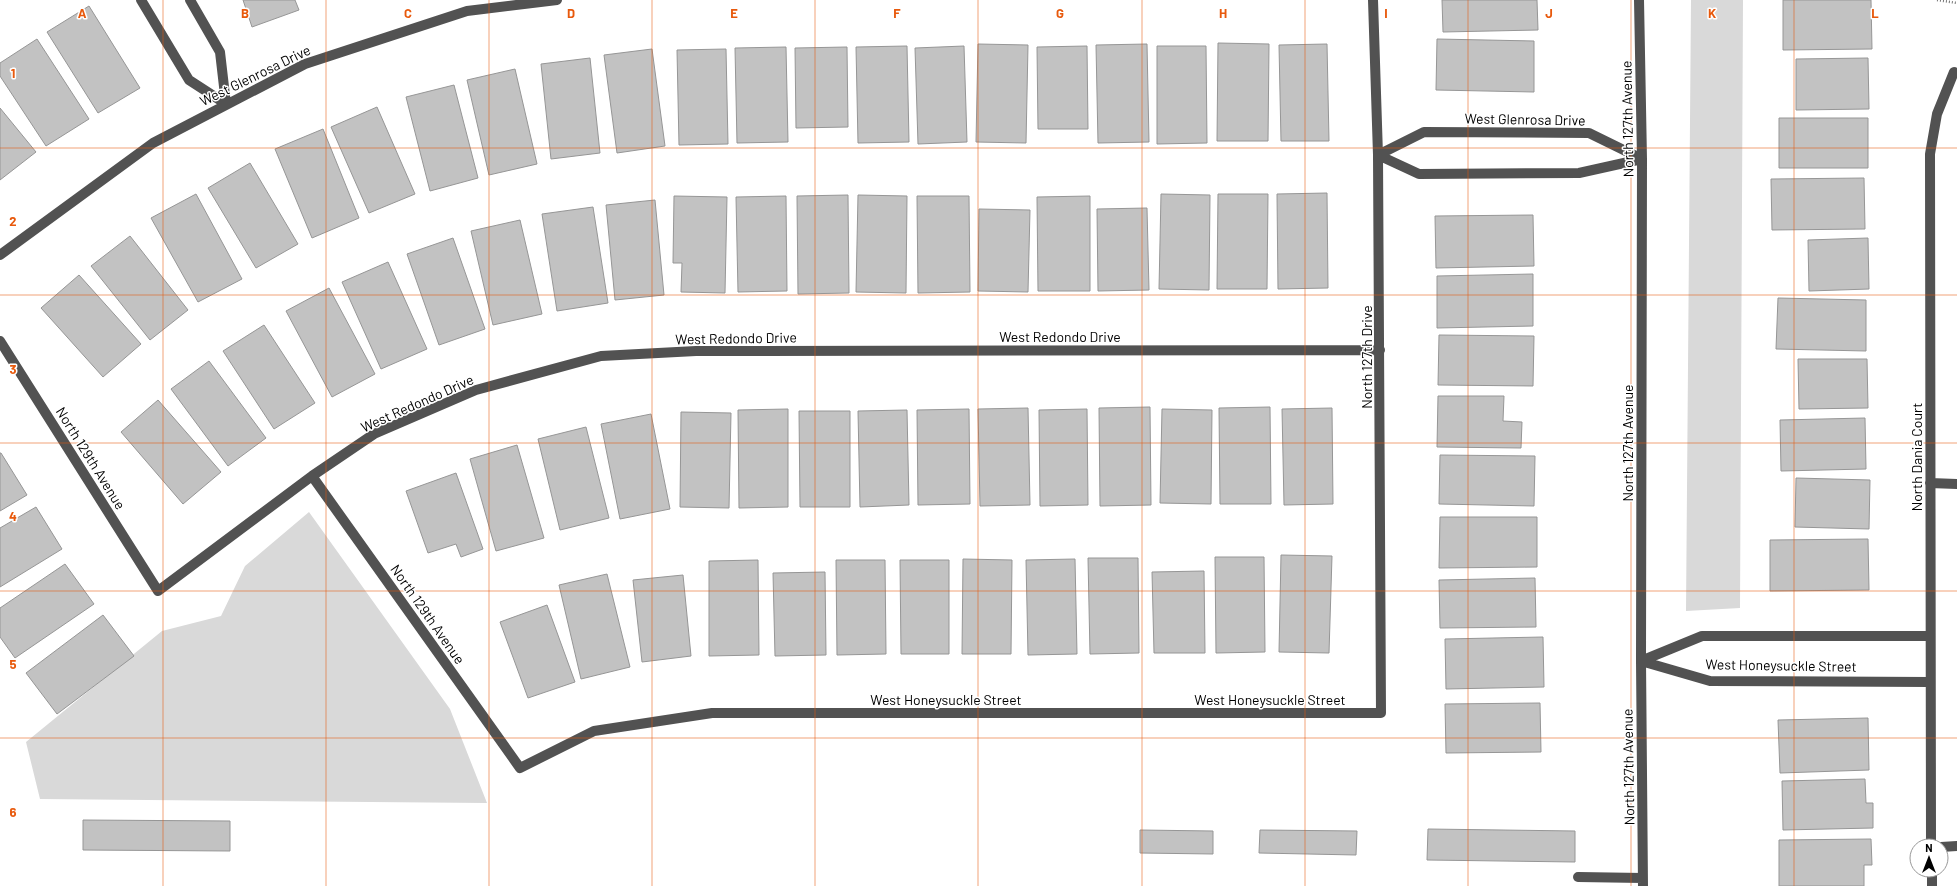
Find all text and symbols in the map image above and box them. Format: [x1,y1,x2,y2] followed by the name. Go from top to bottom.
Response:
[78,5,87,21] text: A
[241,5,249,21] text: B
[404,5,412,21] text: C
[567,5,575,21] text: D
[730,5,738,21] text: E
[893,5,901,21] text: F
[1056,5,1064,21] text: G
[1219,5,1227,21] text: H
[1384,5,1388,21] text: I
[1545,5,1553,21] text: J
[1708,5,1716,21] text: K
[1871,5,1879,21] text: L
[197,41,313,109] street label: West Glenrosa Drive
[1617,60,1637,178] street label: North 127th Avenue
[11,65,15,81] text: 1
[1464,109,1586,129] street label: West Glenrosa Drive
[9,213,17,229] text: 2
[1358,305,1375,409] street label: North 127th Drive
[675,328,797,348] street label: West Redondo Drive
[999,328,1121,345] street label: West Redondo Drive
[9,361,17,377] text: 3
[358,371,476,435] street label: West Redondo Drive
[1619,385,1636,501] street label: North 127th Avenue
[1908,403,1925,511] street label: North Dania Court
[53,404,129,512] street label: North 129th Avenue
[9,508,17,524] text: 4
[387,561,469,667] street label: North 129th Avenue
[1705,655,1857,675] street label: West Honeysuckle Street
[9,656,17,672] text: 5
[870,691,1022,708] street label: West Honeysuckle Street
[1194,691,1346,708] street label: West Honeysuckle Street
[1618,708,1638,826] street label: North 127th Avenue
[10,804,17,820] text: 6
[1909,838,1949,878] north arrow
[1925,841,1933,854] text: N

